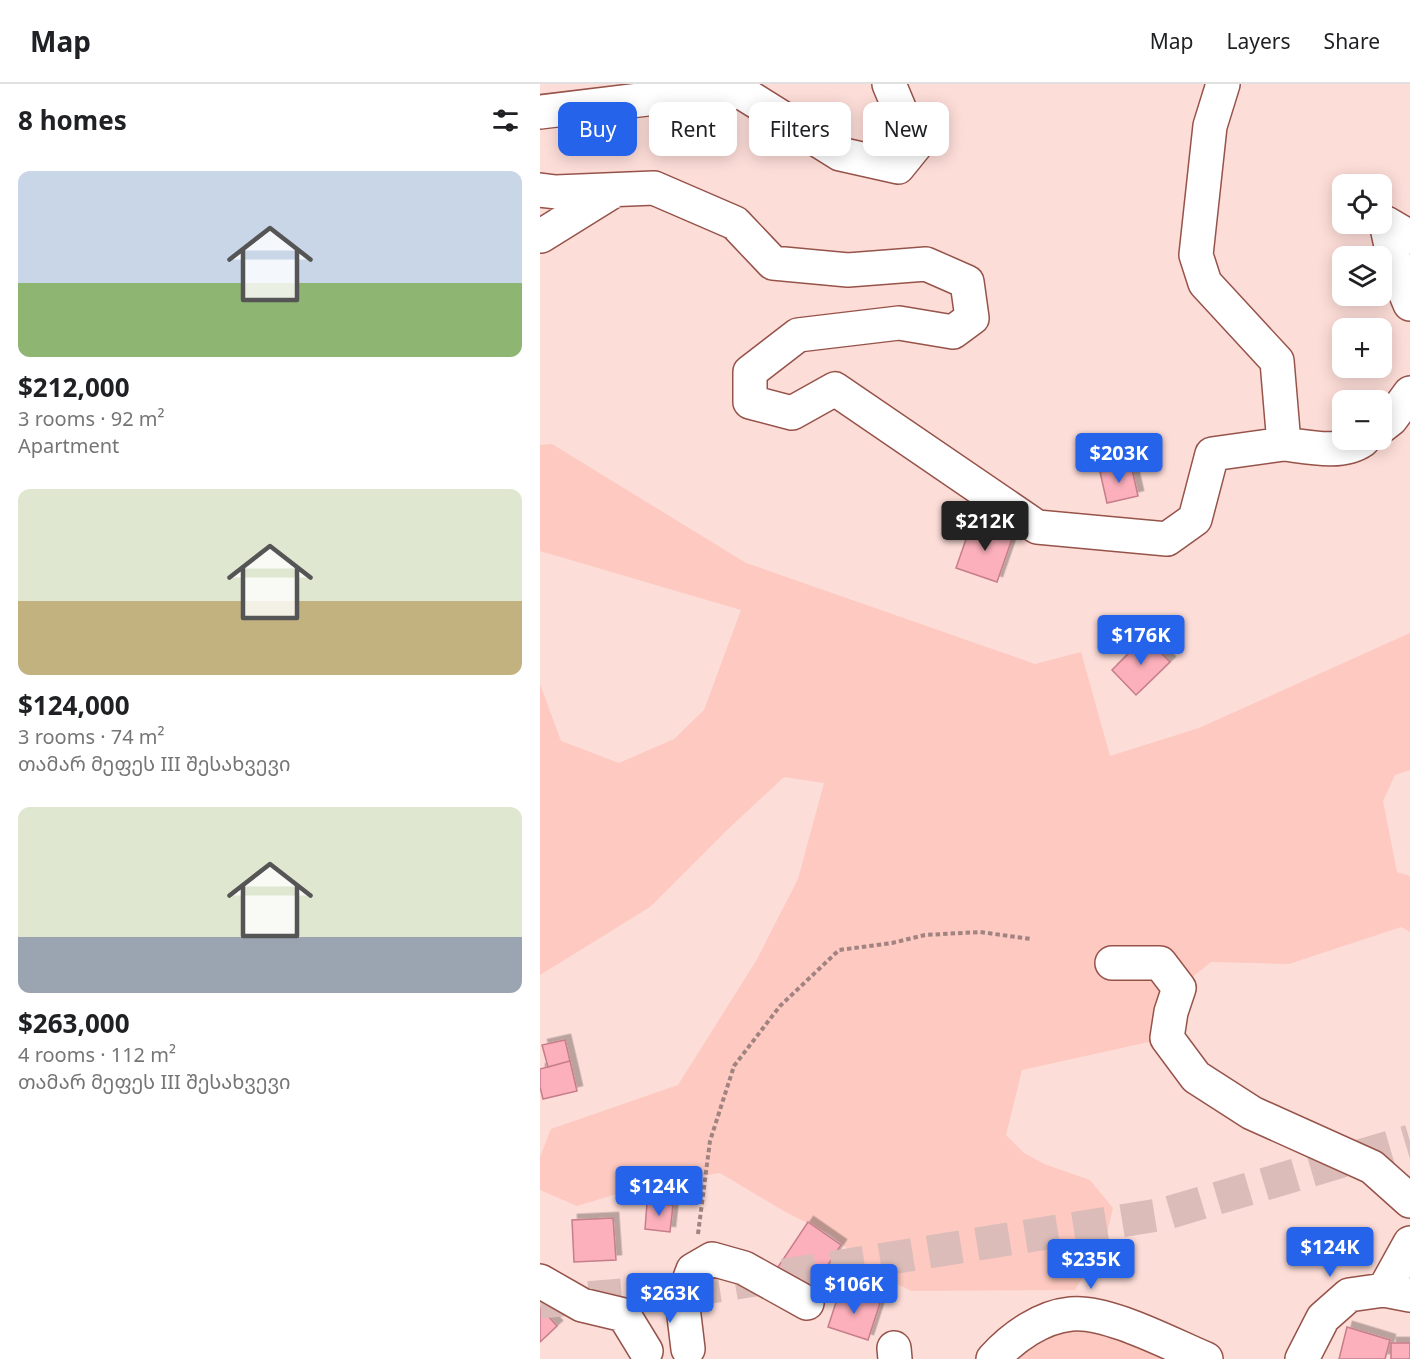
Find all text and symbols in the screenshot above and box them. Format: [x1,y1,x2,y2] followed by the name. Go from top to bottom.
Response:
[30,22,91,60] text: Map
[1150,27,1194,55] text: Map
[1227,27,1291,55] text: Layers
[1324,27,1380,55] text: Share
[18,102,127,138] text: 8 homes
[558,102,637,156] chip: Buy
[649,102,737,156] chip: Rent
[749,102,851,156] chip: Filters
[863,102,949,156] chip: New
[489,104,522,137] icon: filters
[1332,174,1392,450] map controls
[1332,174,1392,234] button: locate
[216,210,324,318] icon: home
[1332,246,1392,306] button: layers
[1332,318,1392,378] button: +
[18,369,130,405] text: $212,000
[1332,390,1392,450] button: −
[18,405,165,432] text: 3 rooms · 92 m²
[18,432,119,459] text: Apartment
[1077,433,1161,484] pin: $203K
[1089,439,1149,466] text: $203K
[943,501,1027,552] pin: $212K
[955,507,1015,534] text: $212K
[216,528,324,636] icon: home
[1099,615,1183,666] pin: $176K
[1111,621,1171,648] text: $176K
[18,687,130,723] text: $124,000
[18,723,165,750] text: 3 rooms · 74 m²
[18,750,290,777] text: თამარ მეფეს III შესახვევი
[216,846,324,954] icon: home
[18,1005,130,1041] text: $263,000
[18,1041,176,1068] text: 4 rooms · 112 m²
[18,1068,290,1095] text: თამარ მეფეს III შესახვევი
[617,1166,701,1217] pin: $124K
[629,1172,689,1199] text: $124K
[1288,1227,1372,1278] pin: $124K
[1300,1233,1360,1260] text: $124K
[1049,1239,1133,1290] pin: $235K
[1061,1245,1121,1272] text: $235K
[812,1264,896,1315] pin: $106K
[824,1270,884,1297] text: $106K
[628,1273,712,1324] pin: $263K
[640,1279,700,1306] text: $263K

